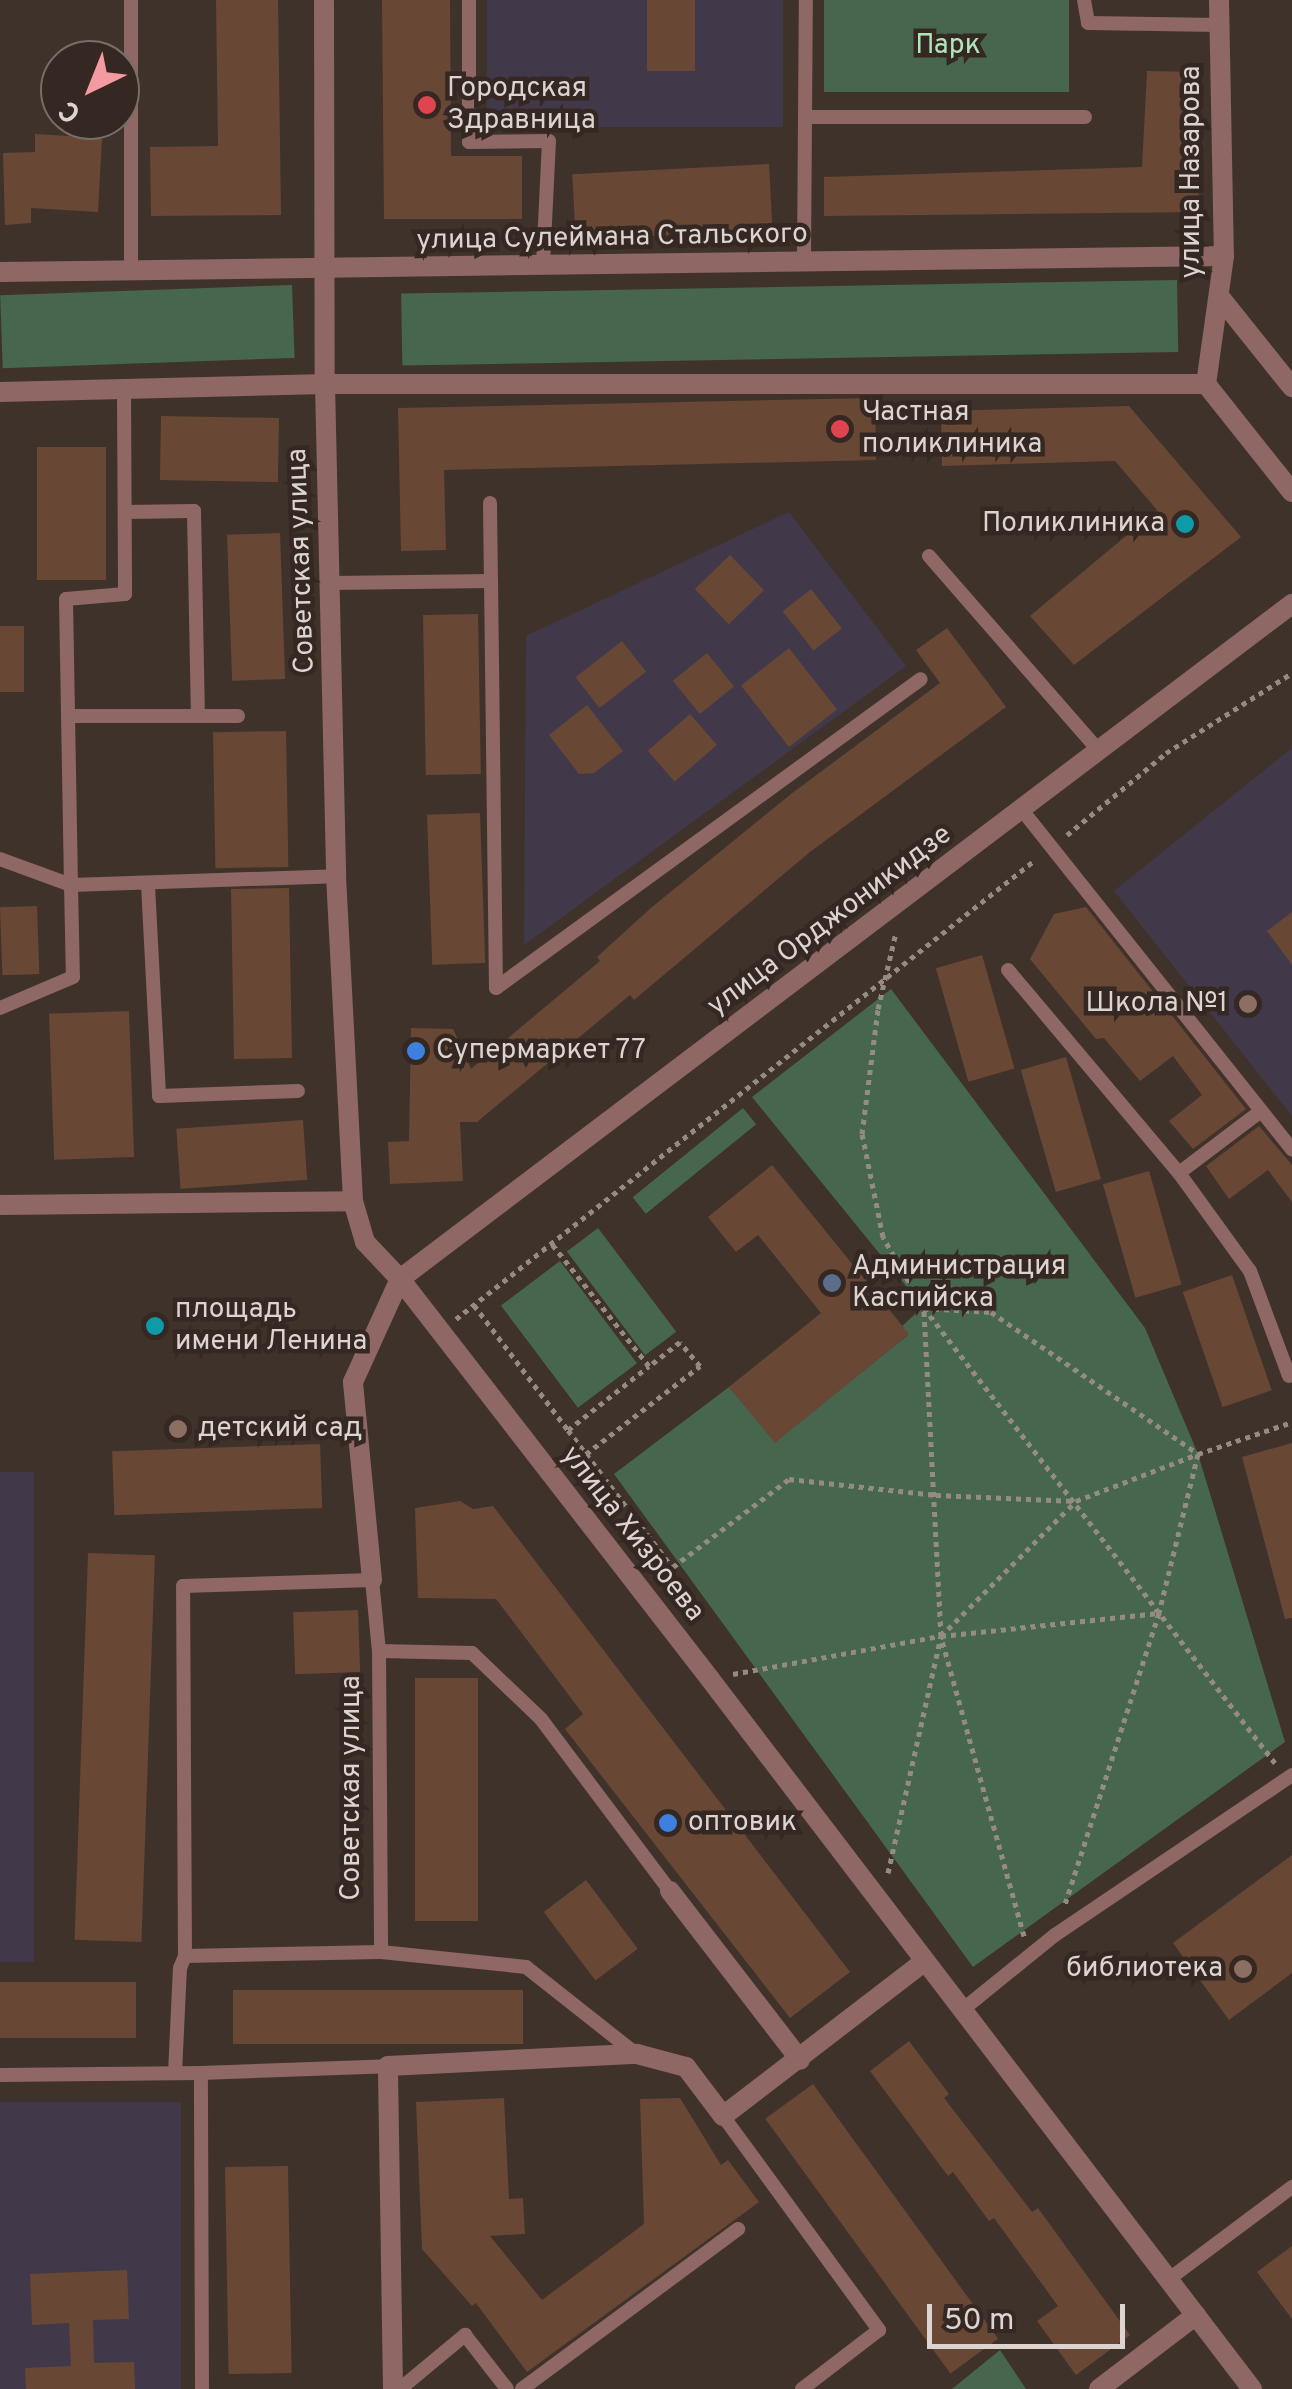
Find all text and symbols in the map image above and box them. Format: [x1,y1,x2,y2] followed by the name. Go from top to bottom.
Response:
[915,29,981,63] park label: Парк
[40,40,140,140] north arrow
[1175,65,1209,279] street label: улица Назарова
[447,72,596,138] place label: Городская Здравница
[52,91,90,130] text: С
[416,94,438,116] marker: Городская Здравница
[416,218,808,258] street label: улица Сулеймана Стальского
[862,396,1042,462] place label: Частная поликлиника
[827,416,853,442] marker: Частная поликлиника
[281,448,323,674] street label: Советская улица
[982,507,1165,541] place label: Поликлиника
[1174,513,1196,535] marker: Поликлиника
[701,818,959,1024] street label: улица Орджоникидзе
[1086,987,1228,1021] place label: Школа №1
[1237,993,1259,1015] marker: Школа №1
[436,1034,647,1068] place label: Супермаркет 77
[405,1040,427,1062] marker: Супермаркет 77
[852,1250,1066,1316] place label: Администрация Каспийска
[821,1272,843,1294] marker: Администрация Каспийска
[175,1293,367,1359] place label: площадь имени Ленина
[144,1315,166,1337] marker: площадь имени Ленина
[198,1412,362,1446] place label: детский сад
[167,1418,189,1440] marker: детский сад
[553,1440,711,1628] street label: улица Хизроева
[335,1675,369,1901] street label: Советская улица
[688,1806,797,1840] place label: оптовик
[657,1812,679,1834] marker: оптовик
[1066,1952,1223,1986] place label: библиотека
[1232,1958,1254,1980] marker: библиотека
[932,2284,1130,2346] scale bar
[944,2303,1014,2340] text: 50 m

